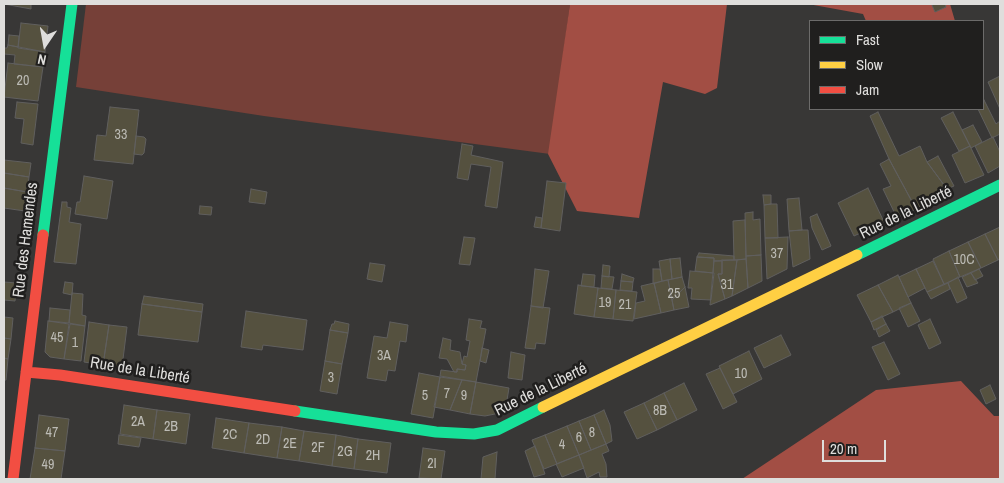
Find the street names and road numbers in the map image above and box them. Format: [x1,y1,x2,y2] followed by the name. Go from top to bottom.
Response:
[9,181,43,299] street label: Rue des Hamendes
[857,182,955,244] street label: Rue de la Liberté
[89,354,191,388] street label: Rue de la Liberté
[492,359,590,421] street label: Rue de la Liberté

